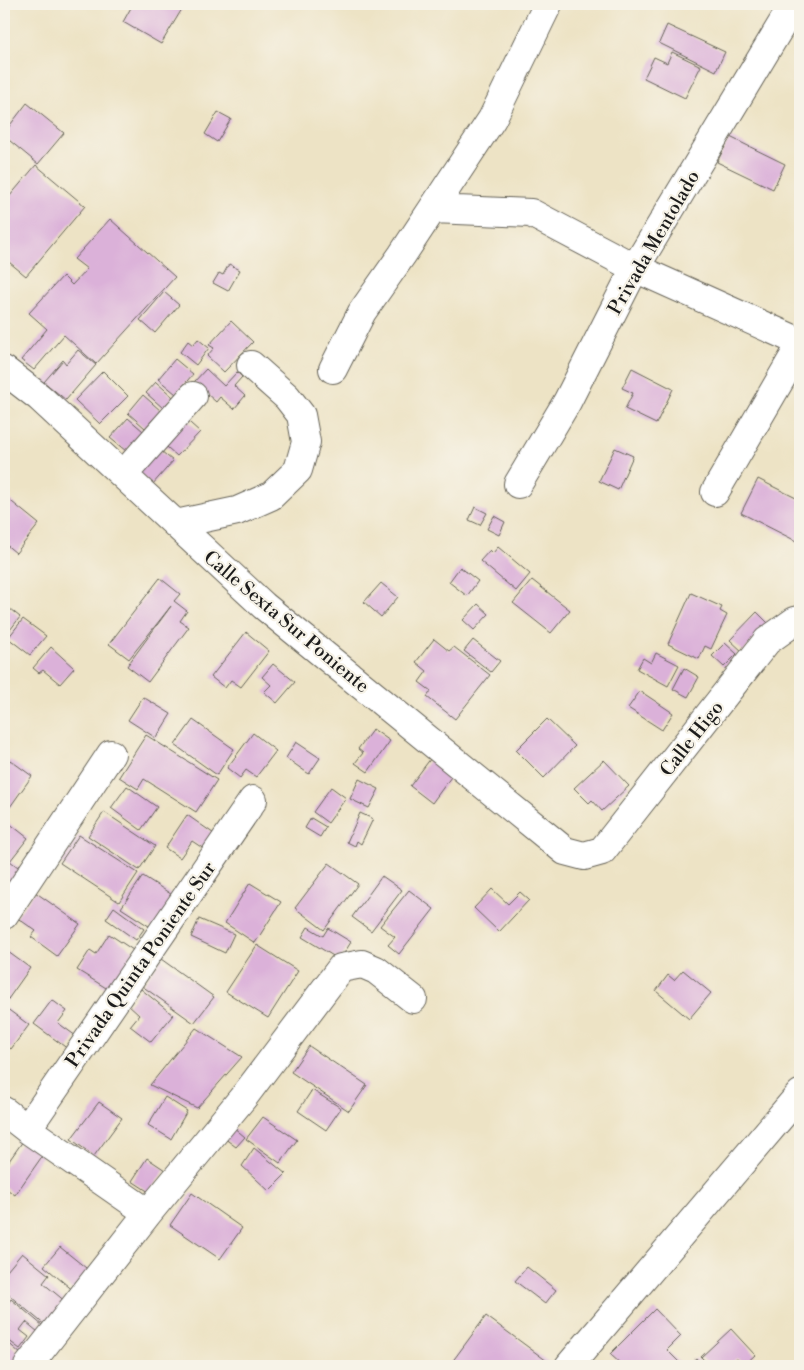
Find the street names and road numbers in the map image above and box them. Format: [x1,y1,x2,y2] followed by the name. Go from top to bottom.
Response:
[603,166,705,319] street label: Privada Mentolado
[199,545,374,698] street label: Calle Sexta Sur Poniente
[655,696,729,781] street label: Calle Higo
[60,857,221,1072] street label: Privada Quinta Poniente Sur

